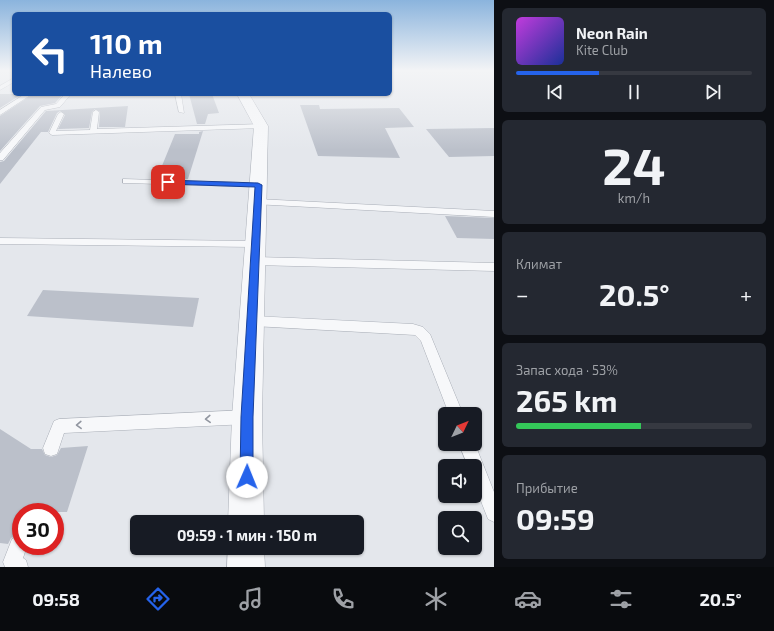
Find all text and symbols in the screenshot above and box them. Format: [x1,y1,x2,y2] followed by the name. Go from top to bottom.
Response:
[576,24,648,42] text: Neon Rain
[90,26,163,60] text: 110 m
[24,28,76,80] icon: left
[576,42,628,58] text: Kite Club
[90,60,152,82] text: Налево
[544,81,566,103] icon: previous
[623,81,645,103] icon: pause
[702,81,724,103] icon: next
[602,133,666,195] text: 24
[151,165,185,199] pin
[157,171,179,193] icon: arrive
[618,190,650,206] text: km/h
[516,256,562,272] text: Климат
[599,276,670,312] text: 20.5°
[516,281,529,307] text: −
[740,281,752,307] text: +
[516,362,618,378] text: Запас хода · 53%
[516,382,617,418] text: 265 km
[438,407,482,451] north arrow
[438,407,482,555] map controls
[205,414,211,423] one-way arrow
[76,421,82,429] one-way arrow
[226,456,268,498] position arrow
[438,459,482,503] button: sound
[516,480,578,496] text: Прибытие
[516,500,595,536] text: 09:59
[12,503,64,555] speed limit sign: 30
[438,511,482,555] button: search
[177,526,317,544] text: 09:59 · 1 мин · 150 m
[144,585,172,613] icon: directions
[237,585,265,613] icon: music
[329,585,357,613] icon: phone
[422,585,450,613] icon: climate
[514,585,542,613] icon: car
[607,585,635,613] icon: filters
[32,588,80,610] text: 09:58
[699,588,742,610] text: 20.5°

